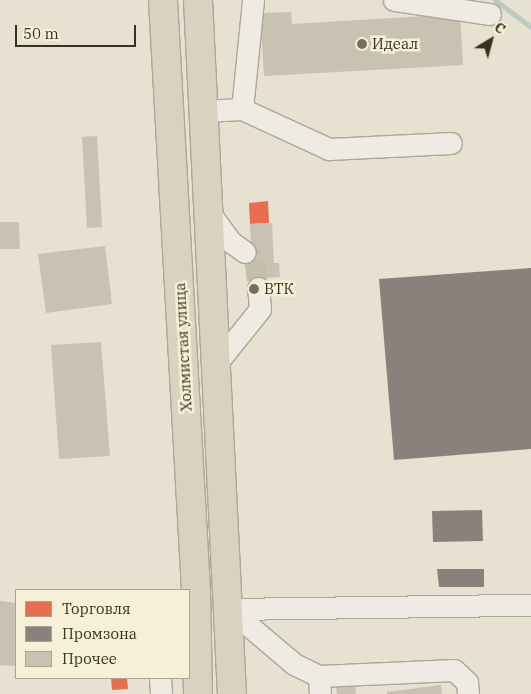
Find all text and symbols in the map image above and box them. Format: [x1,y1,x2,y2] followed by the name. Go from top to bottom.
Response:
[18,15,139,47] scale bar
[466,15,516,65] north arrow
[491,18,509,38] text: С
[23,24,59,43] text: 50 m
[372,35,418,53] place label: Идеал
[356,38,368,50] marker: Идеал
[264,280,294,298] place label: ВТК
[171,282,195,412] street label: Холмистая улица
[248,283,260,295] marker: ВТК
[15,589,190,679] legend
[62,599,131,618] text: Торговля
[62,624,137,643] text: Промзона
[62,649,117,668] text: Прочее

